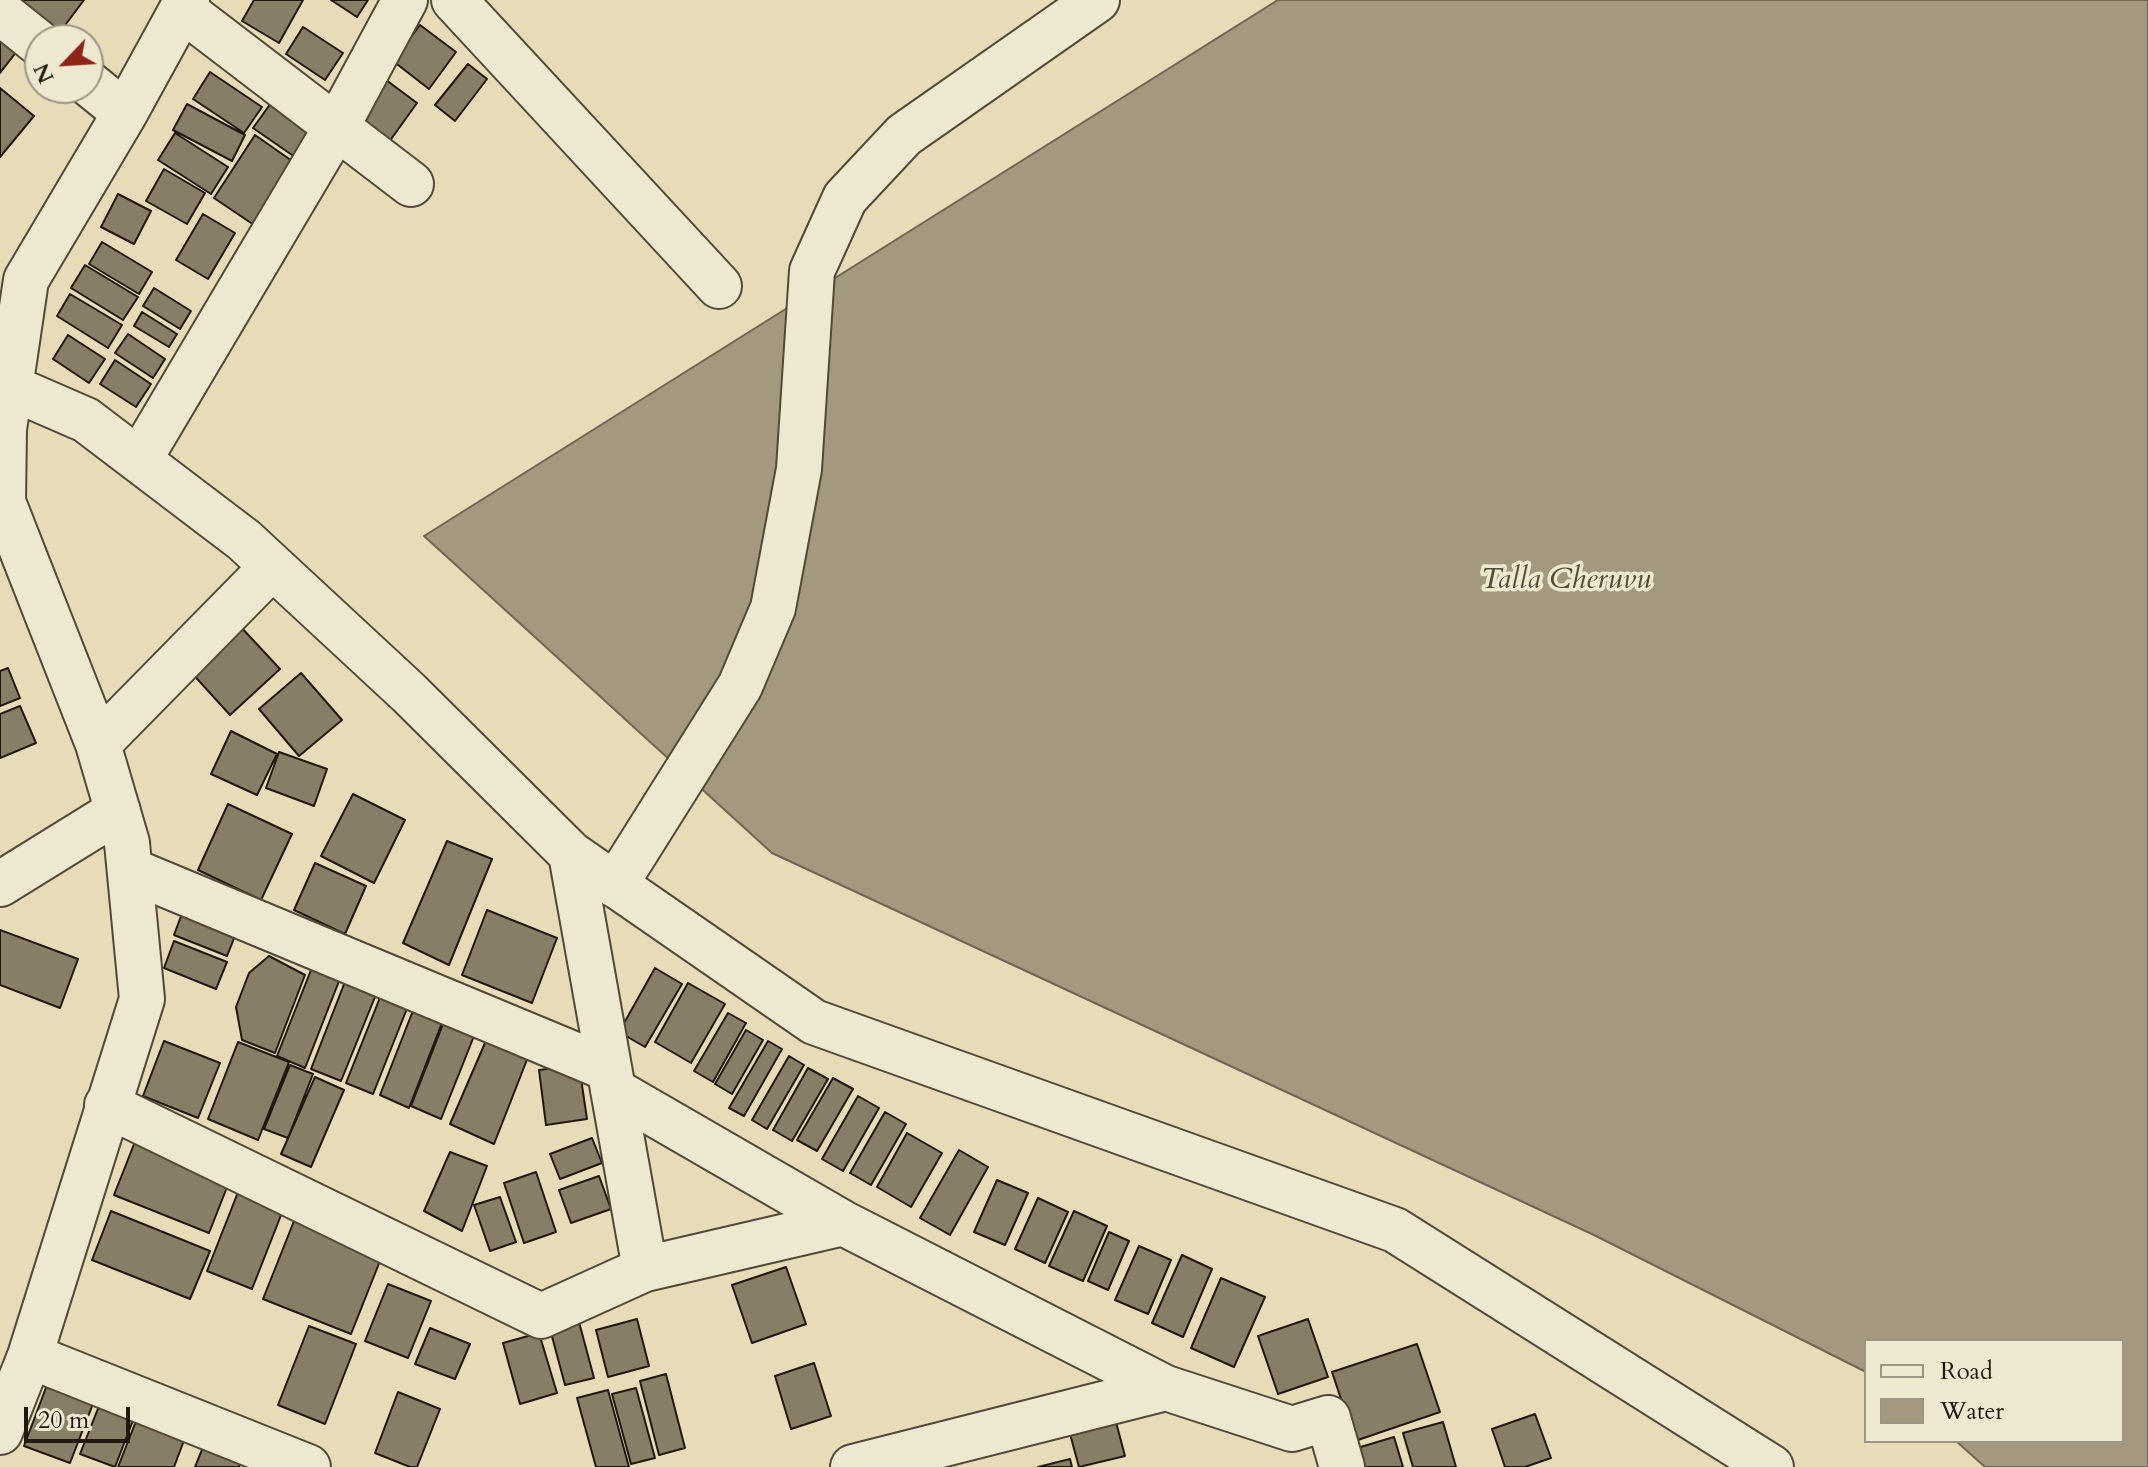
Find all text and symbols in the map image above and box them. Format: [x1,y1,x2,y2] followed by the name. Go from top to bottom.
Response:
[24,24,104,104] north arrow
[26,58,62,88] text: N
[1481,563,1651,599] water label: Talla Cheruvu
[1864,1339,2124,1443] legend
[1940,1355,1993,1388] text: Road
[28,1391,134,1441] scale bar
[1940,1395,2004,1428] text: Water
[38,1404,89,1437] text: 20 m

